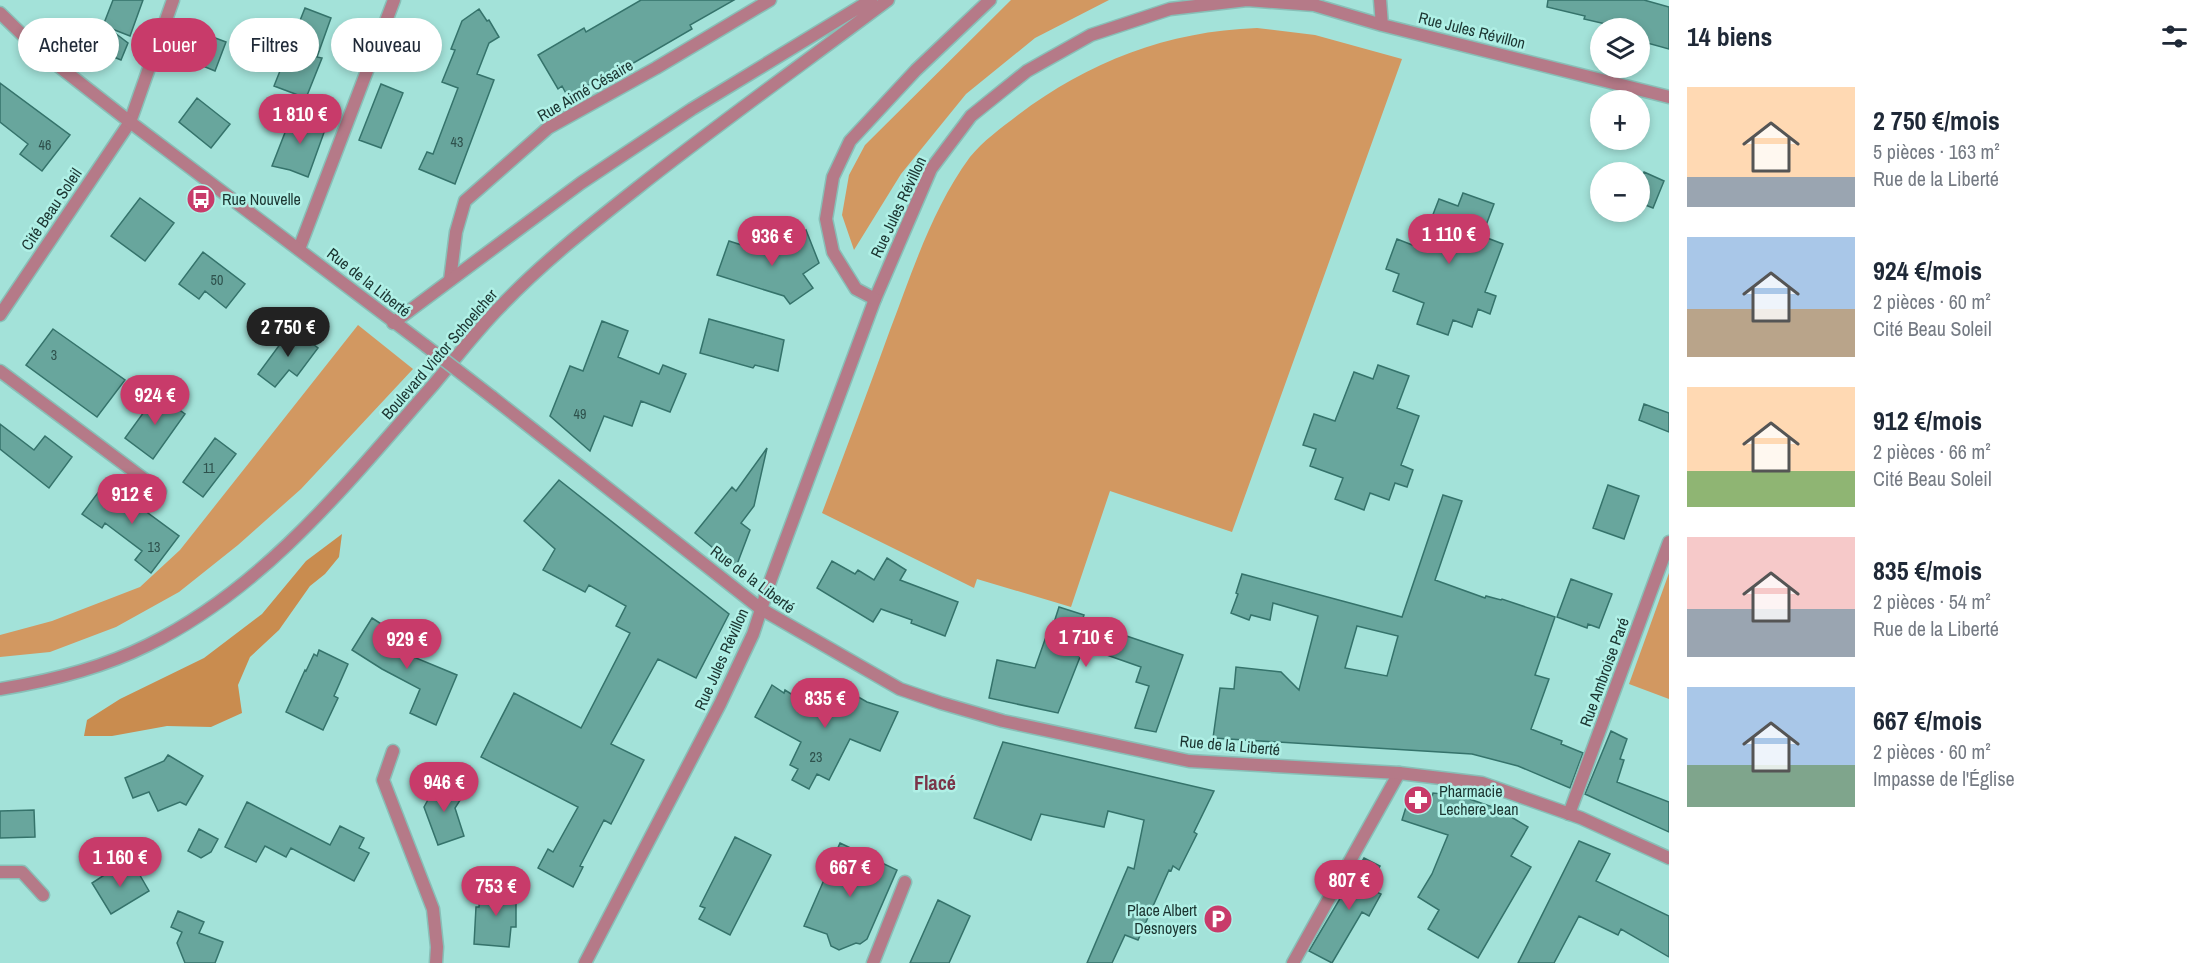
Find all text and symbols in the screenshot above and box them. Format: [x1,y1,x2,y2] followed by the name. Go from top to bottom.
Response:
[1416,6,1528,54] street label: Rue Jules Révillon
[18,18,119,72] chip: Acheter
[131,18,217,72] chip: Louer
[229,18,319,72] chip: Filtres
[331,18,442,72] chip: Nouveau
[1590,18,1650,222] map controls
[1590,18,1650,78] button: layers
[1687,19,1772,54] text: 14 biens
[2158,20,2191,53] icon: filters
[533,54,637,126] street label: Rue Aimé Césaire
[1590,90,1650,150] button: +
[245,94,355,145] pin: 1 810 €
[273,100,327,127] text: 1 810 €
[1873,103,2000,138] text: 2 750 €/mois
[1735,111,1807,183] icon: home
[451,133,463,151] house number: 43
[39,136,51,154] house number: 46
[1873,138,2000,165] text: 5 pièces · 163 m²
[865,153,931,261] street label: Rue Jules Révillon
[1590,162,1650,222] button: −
[15,163,87,254] street label: Cité Beau Soleil
[1873,165,1999,192] text: Rue de la Liberté
[185,183,217,215] bus stop icon: Rue Nouvelle
[222,188,301,210] place label: Rue Nouvelle
[1394,214,1504,265] pin: 1 110 €
[730,216,814,267] pin: 936 €
[1422,220,1476,247] text: 1 110 €
[751,222,793,249] text: 936 €
[323,242,415,322] street label: Rue de la Liberté
[1873,253,1982,288] text: 924 €/mois
[1735,261,1807,333] icon: home
[211,271,223,289] house number: 50
[376,284,502,424] street label: Boulevard Victor Schoelcher
[1873,288,1991,315] text: 2 pièces · 60 m²
[233,307,343,358] pin: 2 750 €
[261,313,315,340] text: 2 750 €
[1873,315,1992,342] text: Cité Beau Soleil
[51,346,57,364] house number: 3
[113,375,197,426] pin: 924 €
[134,381,176,408] text: 924 €
[1873,403,1982,438] text: 912 €/mois
[574,405,586,423] house number: 49
[1735,411,1807,483] icon: home
[1873,438,1991,465] text: 2 pièces · 66 m²
[203,459,216,477] house number: 11
[1873,465,1992,492] text: Cité Beau Soleil
[90,474,174,525] pin: 912 €
[111,480,153,507] text: 912 €
[148,538,160,556] house number: 13
[706,540,800,618] street label: Rue de la Liberté
[1873,553,1982,588] text: 835 €/mois
[1735,561,1807,633] icon: home
[1873,588,1991,615] text: 2 pièces · 54 m²
[689,605,753,713] street label: Rue Jules Révillon
[1574,614,1634,730] street label: Rue Ambroise Paré
[1873,615,1999,642] text: Rue de la Liberté
[1031,617,1141,668] pin: 1 710 €
[365,619,449,670] pin: 929 €
[1059,623,1113,650] text: 1 710 €
[386,625,428,652] text: 929 €
[783,678,867,729] pin: 835 €
[804,684,846,711] text: 835 €
[1873,703,1982,738] text: 667 €/mois
[1735,711,1807,783] icon: home
[1179,730,1281,760] street label: Rue de la Liberté
[1873,738,1991,765] text: 2 pièces · 60 m²
[810,748,822,766] house number: 23
[402,762,486,813] pin: 946 €
[1873,765,2015,792] text: Impasse de l'Église
[423,768,465,795] text: 946 €
[914,769,956,796] district label: Flacé
[1439,780,1519,820] place label: Pharmacie Lechere Jean
[1402,784,1434,816] pharmacy icon: Pharmacie Lechere Jean
[65,837,175,888] pin: 1 160 €
[93,843,147,870] text: 1 160 €
[808,847,892,898] pin: 667 €
[829,853,871,880] text: 667 €
[1307,860,1391,911] pin: 807 €
[454,866,538,917] pin: 753 €
[1328,866,1370,893] text: 807 €
[475,872,517,899] text: 753 €
[1127,899,1197,939] place label: Place Albert Desnoyers
[1202,903,1234,935] parking icon: Place Albert Desnoyers

